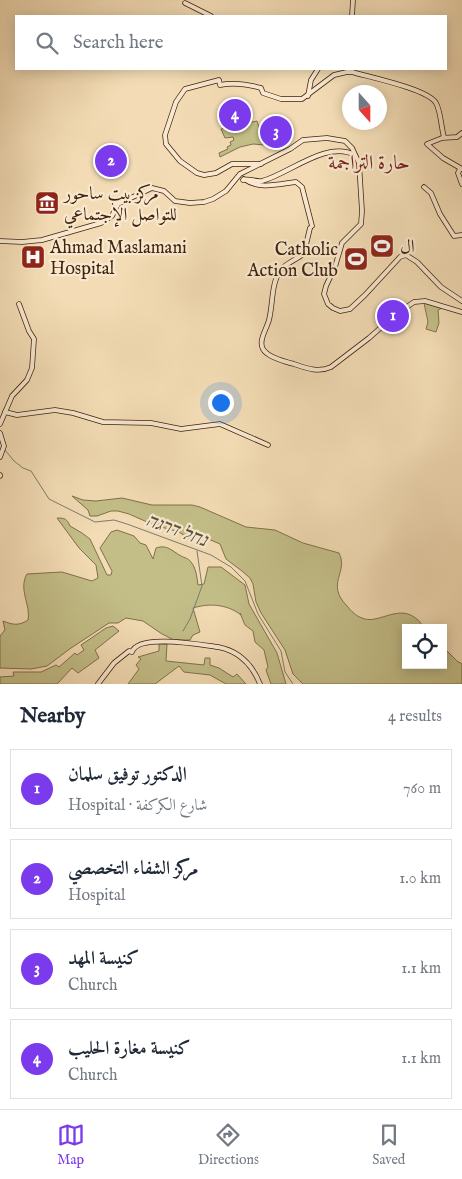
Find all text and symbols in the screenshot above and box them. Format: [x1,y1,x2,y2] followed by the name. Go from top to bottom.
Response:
[15,15,447,70] search box
[33,29,61,57] icon: search
[73,31,164,55] text: Search here
[342,85,387,130] north arrow
[219,96,251,134] pin: 4
[260,113,292,151] pin: 3
[95,142,127,180] pin: 2
[328,151,410,176] district label: حارة التراجمة
[62,183,177,229] place label: مركز بيت ساحور للتواصل الإجتماعي
[34,190,60,216] museum icon: مركز بيت ساحور للتواصل الإجتماعي
[369,233,395,259] sports icon: ال
[400,236,415,259] place label: ال
[49,237,187,281] place label: Ahmad Maslamani Hospital
[246,239,338,283] place label: Catholic Action Club
[20,244,46,270] hospital icon: Ahmad Maslamani Hospital
[343,246,369,272] sports icon: Catholic Action Club
[377,297,409,335] pin: 1
[208,390,234,416] your location
[142,509,212,554] water label: נחל דרגה
[402,624,447,669] map controls
[402,624,447,669] button: locate
[20,703,85,730] text: Nearby
[388,707,442,727] text: 4 results
[68,763,187,787] text: الدكتور توفيق سلمان
[34,779,40,799] text: 1
[403,779,441,799] text: 760 m
[68,796,207,816] text: Hospital · شارع الكركفة
[68,857,198,881] text: مركز الشفاء التخصصي
[33,869,41,889] text: 2
[399,869,441,889] text: 1.0 km
[68,886,125,906] text: Hospital
[68,947,139,971] text: كنيسة المهد
[34,959,40,979] text: 3
[401,959,441,979] text: 1.1 km
[68,976,117,996] text: Church
[68,1037,191,1061] text: كنيسة مغارة الحليب
[33,1049,41,1069] text: 4
[401,1049,441,1069] text: 1.1 km
[68,1066,117,1086] text: Church
[57,1121,85,1169] tab: Map
[198,1121,259,1169] tab: Directions
[372,1121,405,1169] tab: Saved

